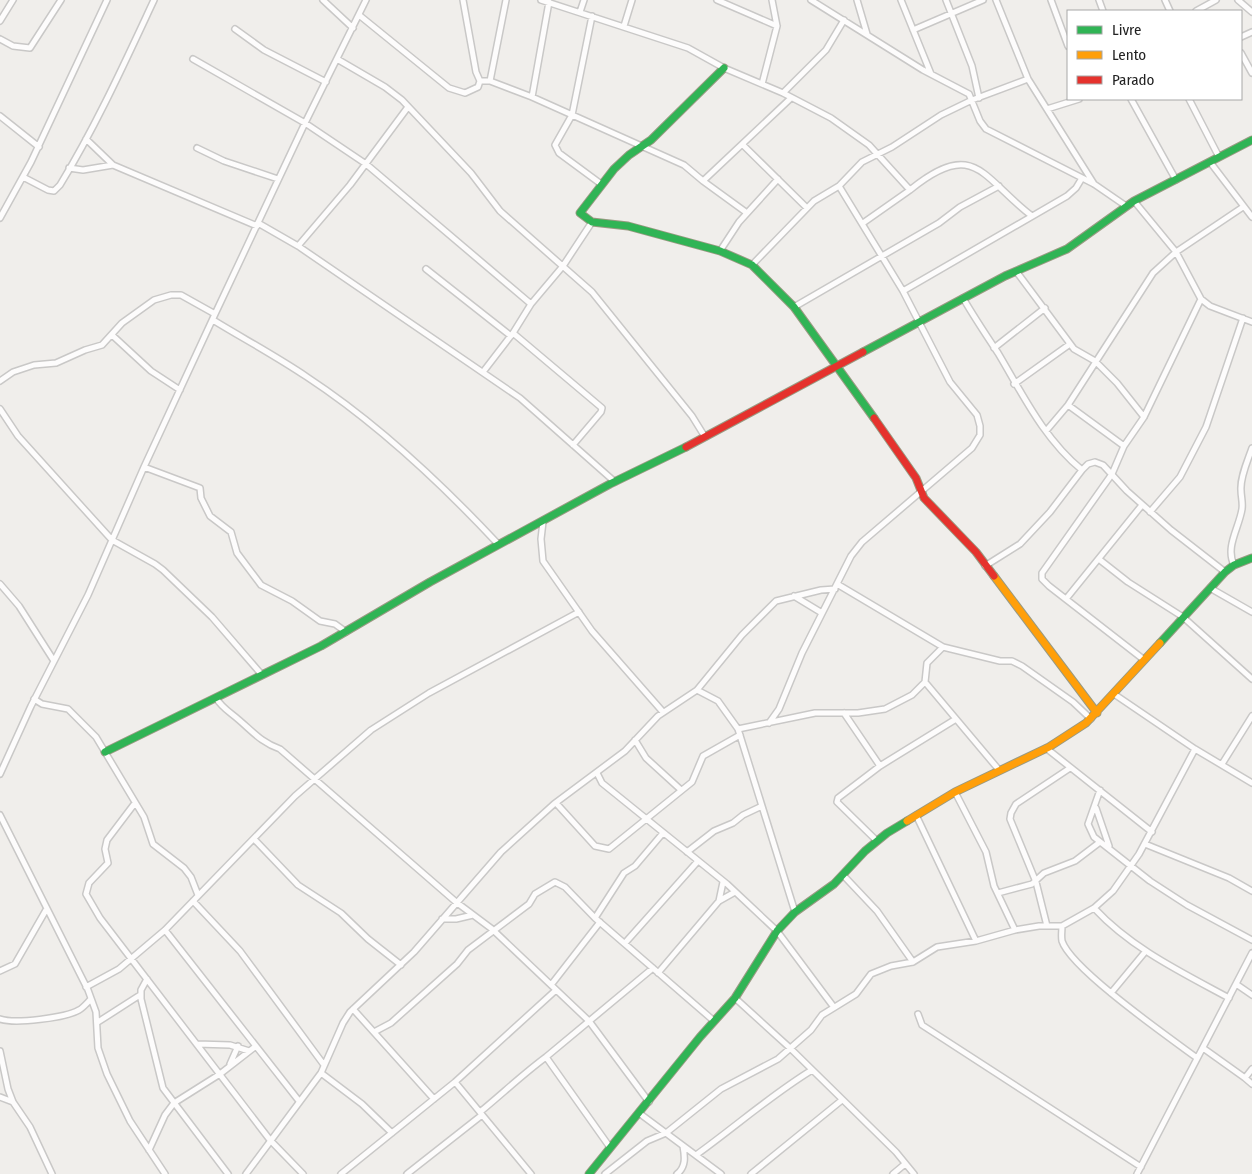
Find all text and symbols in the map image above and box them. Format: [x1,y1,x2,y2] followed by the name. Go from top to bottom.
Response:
[1067,10,1242,100] legend
[1112,21,1141,39] text: Livre
[1112,46,1146,64] text: Lento
[1112,71,1155,89] text: Parado

